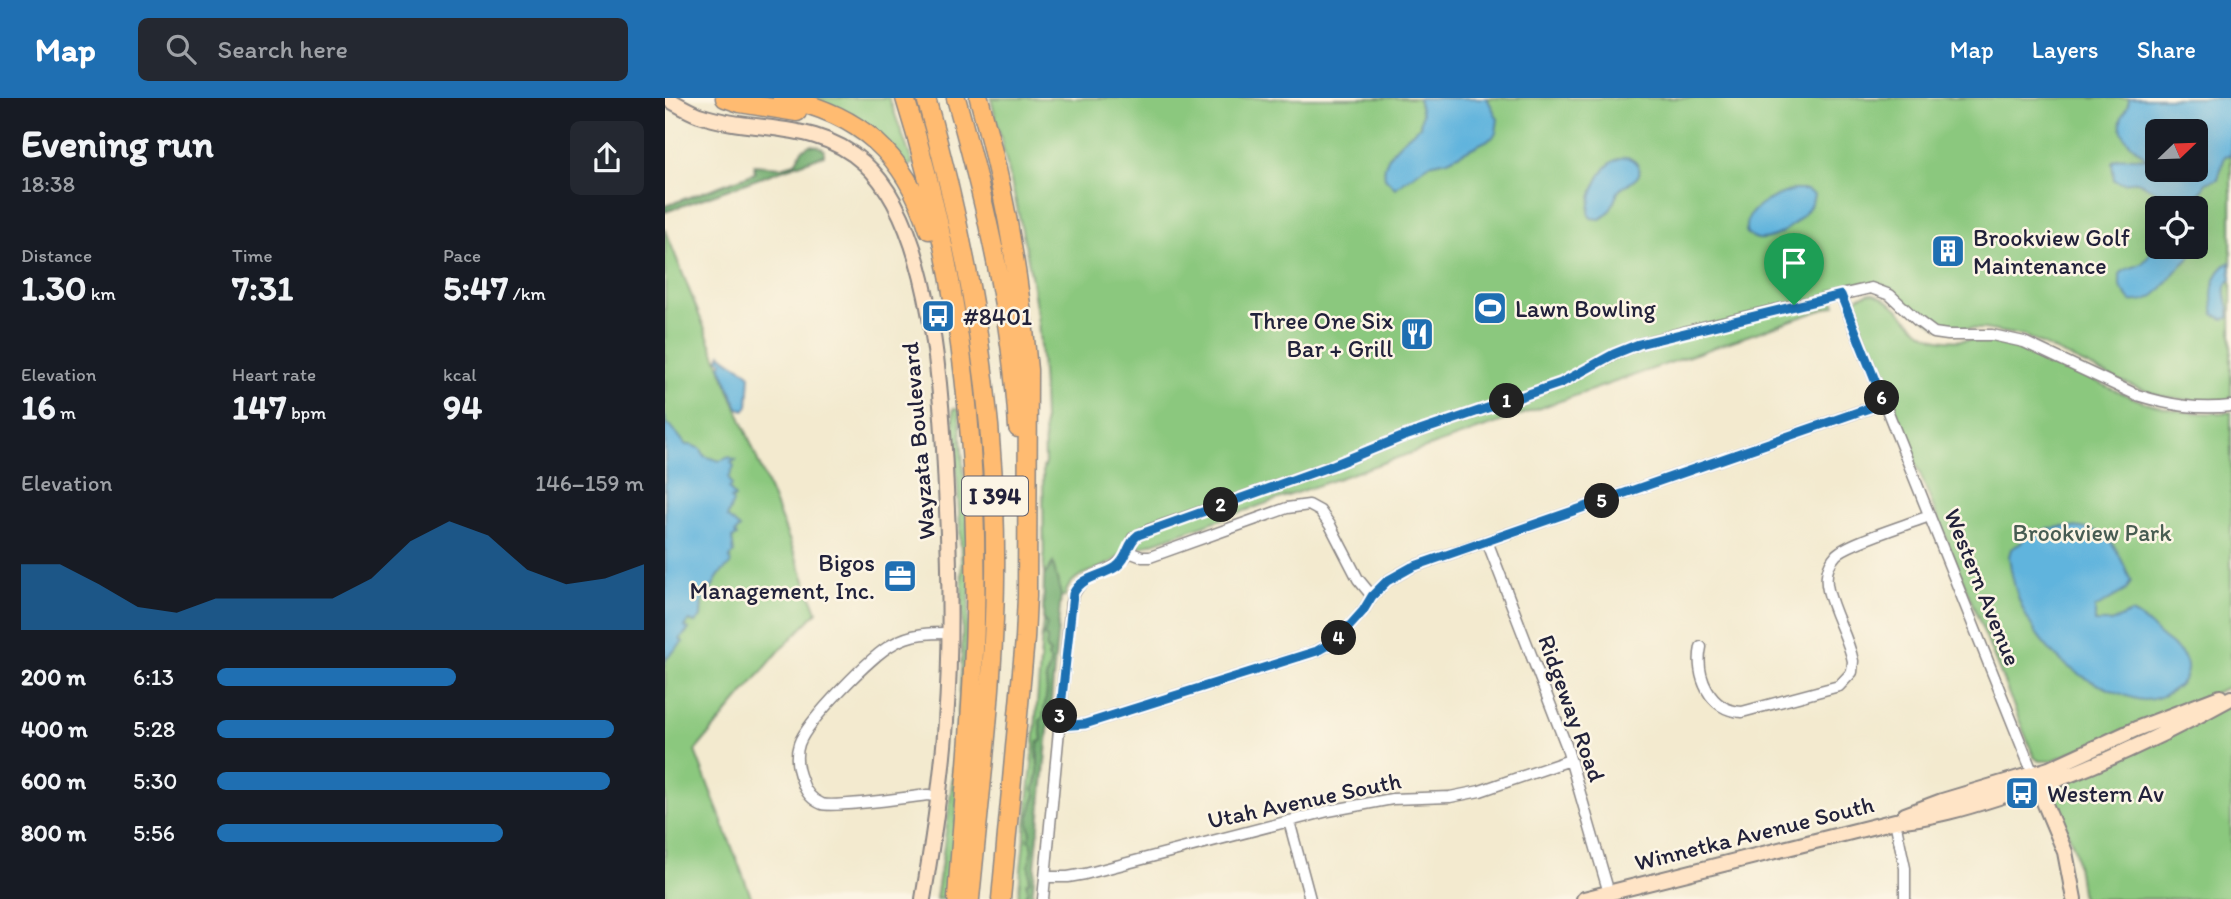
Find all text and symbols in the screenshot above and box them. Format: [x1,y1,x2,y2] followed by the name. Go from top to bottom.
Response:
[138,18,628,81] search box
[35,30,96,69] text: Map
[162,30,200,68] icon: search
[218,33,348,65] text: Search here
[1950,35,1994,64] text: Map
[2032,35,2099,64] text: Layers
[2137,35,2196,64] text: Share
[2145,119,2209,182] north arrow
[2145,119,2208,259] map controls
[21,121,214,167] text: Evening run
[570,121,644,195] button: share
[21,170,75,198] text: 18:38
[2145,196,2208,259] button: locate
[1973,223,2131,280] place label: Brookview Golf Maintenance
[1929,232,1967,270] building icon: Brookview Golf Maintenance
[1764,233,1824,305] pin
[21,244,92,267] text: Distance
[232,244,273,267] text: Time
[443,244,481,267] text: Pace
[1775,244,1813,282] icon: arrive
[21,267,87,309] text: 1.30
[232,267,293,309] text: 7:31
[443,267,508,309] text: 5:47
[87,282,116,305] text: km
[508,282,546,305] text: /km
[1471,289,1509,327] sports icon: Lawn Bowling
[1515,294,1657,323] place label: Lawn Bowling
[919,297,957,335] bus stop icon: #8401
[963,302,1032,331] place label: #8401
[1250,306,1393,363] place label: Three One Six Bar + Grill
[1398,315,1436,353] restaurant icon: Three One Six Bar + Grill
[895,341,941,541] street label: Wayzata Boulevard
[21,363,97,386] text: Elevation
[232,363,316,386] text: Heart rate
[443,363,477,386] text: kcal
[1865,380,1899,416] pin: 6
[1489,384,1525,418] pin: 1
[21,386,56,428] text: 16
[232,386,287,428] text: 147
[443,386,482,428] text: 94
[1876,386,1887,409] text: 6
[1502,389,1511,412] text: 1
[56,401,76,424] text: m
[287,401,326,424] text: bpm
[21,469,112,497] text: Elevation
[535,469,644,497] text: 146–159 m
[962,476,1028,516] road number: I 394
[1585,484,1619,518] pin: 5
[1203,488,1239,522] pin: 2
[1597,489,1606,512] text: 5
[1216,493,1226,516] text: 2
[1938,504,2028,670] street label: Western Avenue
[2012,518,2172,547] park label: Brookview Park
[690,548,875,605] place label: Bigos Management, Inc.
[881,557,919,595] office icon: Bigos Management, Inc.
[1321,620,1357,656] pin: 4
[1333,626,1344,649] text: 4
[1532,631,1612,786] street label: Ridgeway Road
[21,663,86,691] text: 200 m
[133,663,174,691] text: 6:13
[1043,698,1077,734] pin: 3
[1054,704,1065,727] text: 3
[21,715,88,743] text: 400 m
[133,715,175,743] text: 5:28
[1205,765,1403,835] street label: Utah Avenue South
[21,767,86,795] text: 600 m
[133,767,177,795] text: 5:30
[2003,774,2041,812] bus stop icon: Western Av
[2047,779,2164,808] place label: Western Av
[1631,789,1877,877] street label: Winnetka Avenue South
[21,819,86,847] text: 800 m
[133,819,175,847] text: 5:56

